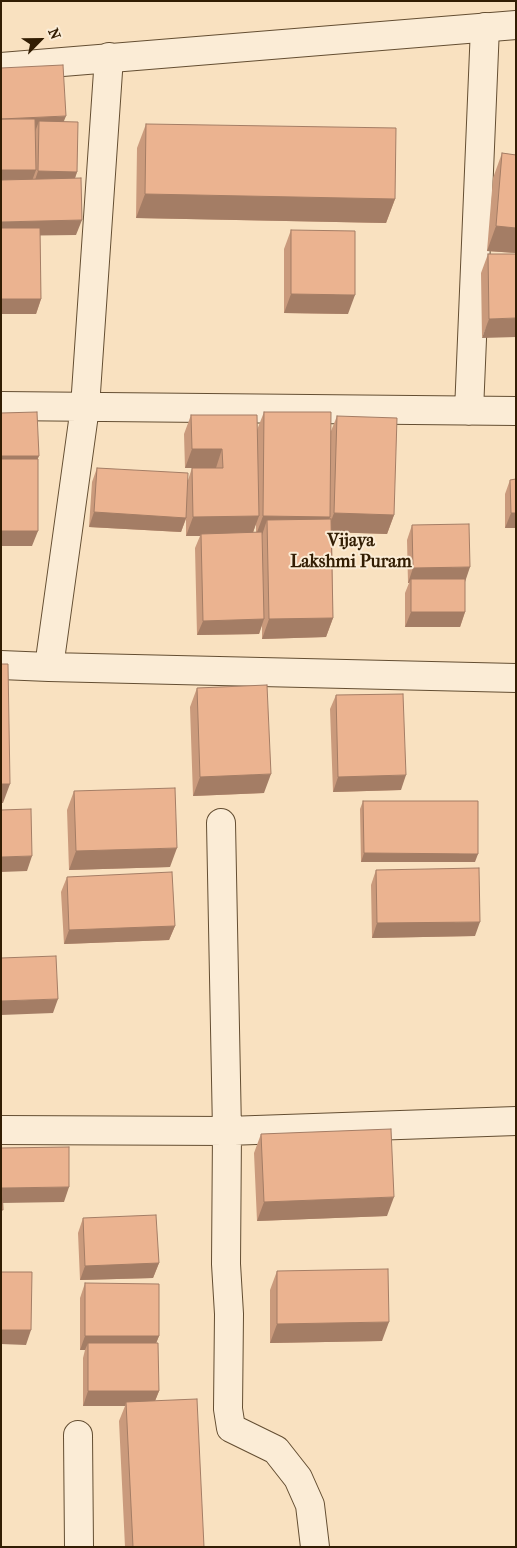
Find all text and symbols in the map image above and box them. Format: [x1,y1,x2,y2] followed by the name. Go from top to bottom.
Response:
[15,15,65,65] north arrow
[44,26,64,42] text: N
[290,531,412,574] district label: Vijaya Lakshmi Puram

